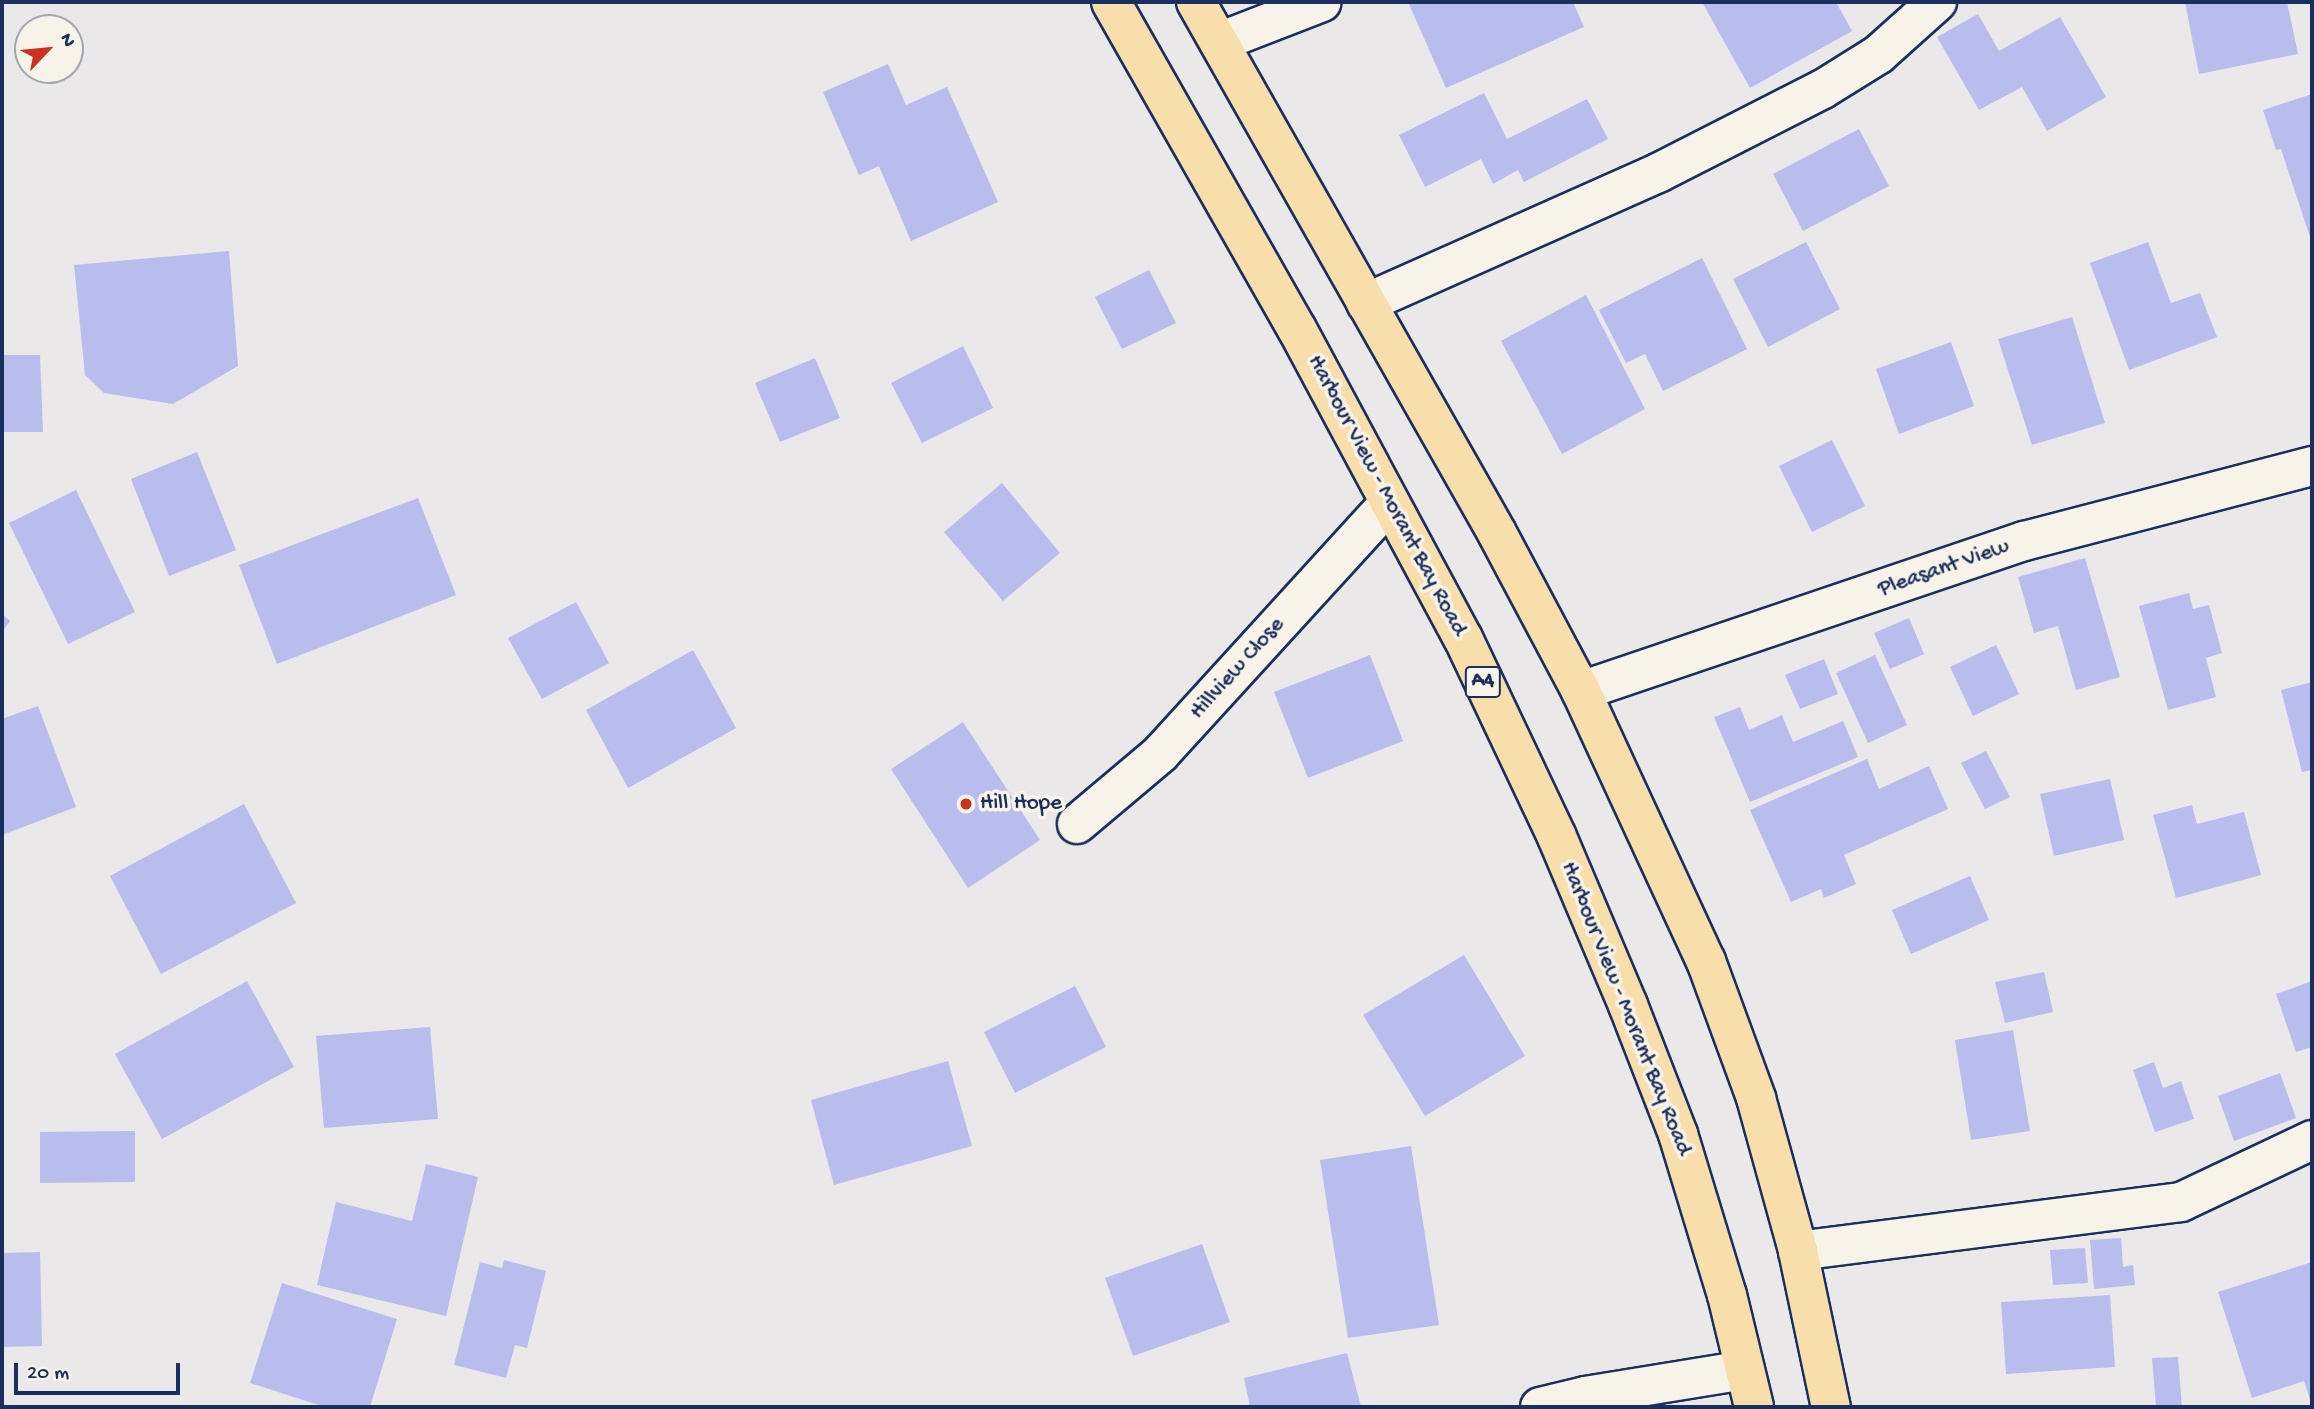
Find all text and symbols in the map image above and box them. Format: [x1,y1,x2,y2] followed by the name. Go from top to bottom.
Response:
[14,14,84,84] north arrow
[53,30,80,51] text: N
[1300,351,1472,641] street label: Harbour View - Morant Bay Road
[1875,534,2013,604] street label: Pleasant View
[1185,612,1291,726] street label: Hillview Close
[1464,664,1502,700] road number: A4
[980,790,1062,818] place label: Hill Hope
[958,796,974,812] marker: Hill Hope
[1553,858,1697,1160] street label: Harbour View - Morant Bay Road
[18,1350,184,1394] scale bar
[27,1362,69,1387] text: 20 m

